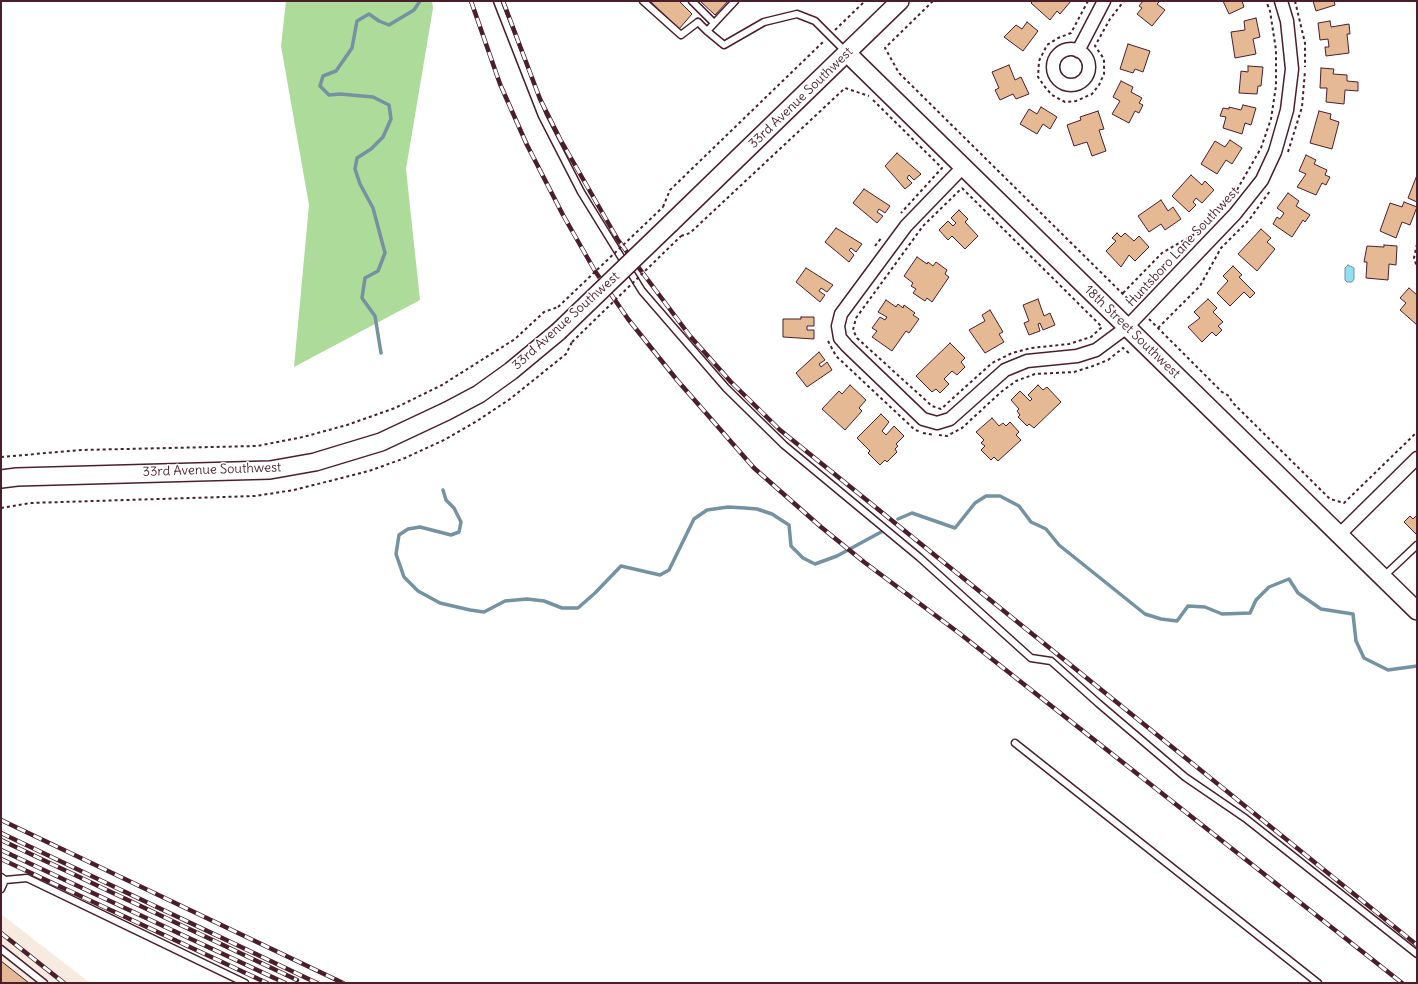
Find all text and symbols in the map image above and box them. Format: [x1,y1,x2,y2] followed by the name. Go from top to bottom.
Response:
[746,44,856,152] street label: 33rd Avenue Southwest
[1123,184,1243,310] street label: Huntsboro Lane Southwest
[509,269,623,373] street label: 33rd Avenue Southwest
[1081,282,1183,382] street label: 18th Street Southwest
[142,460,282,480] street label: 33rd Avenue Southwest

